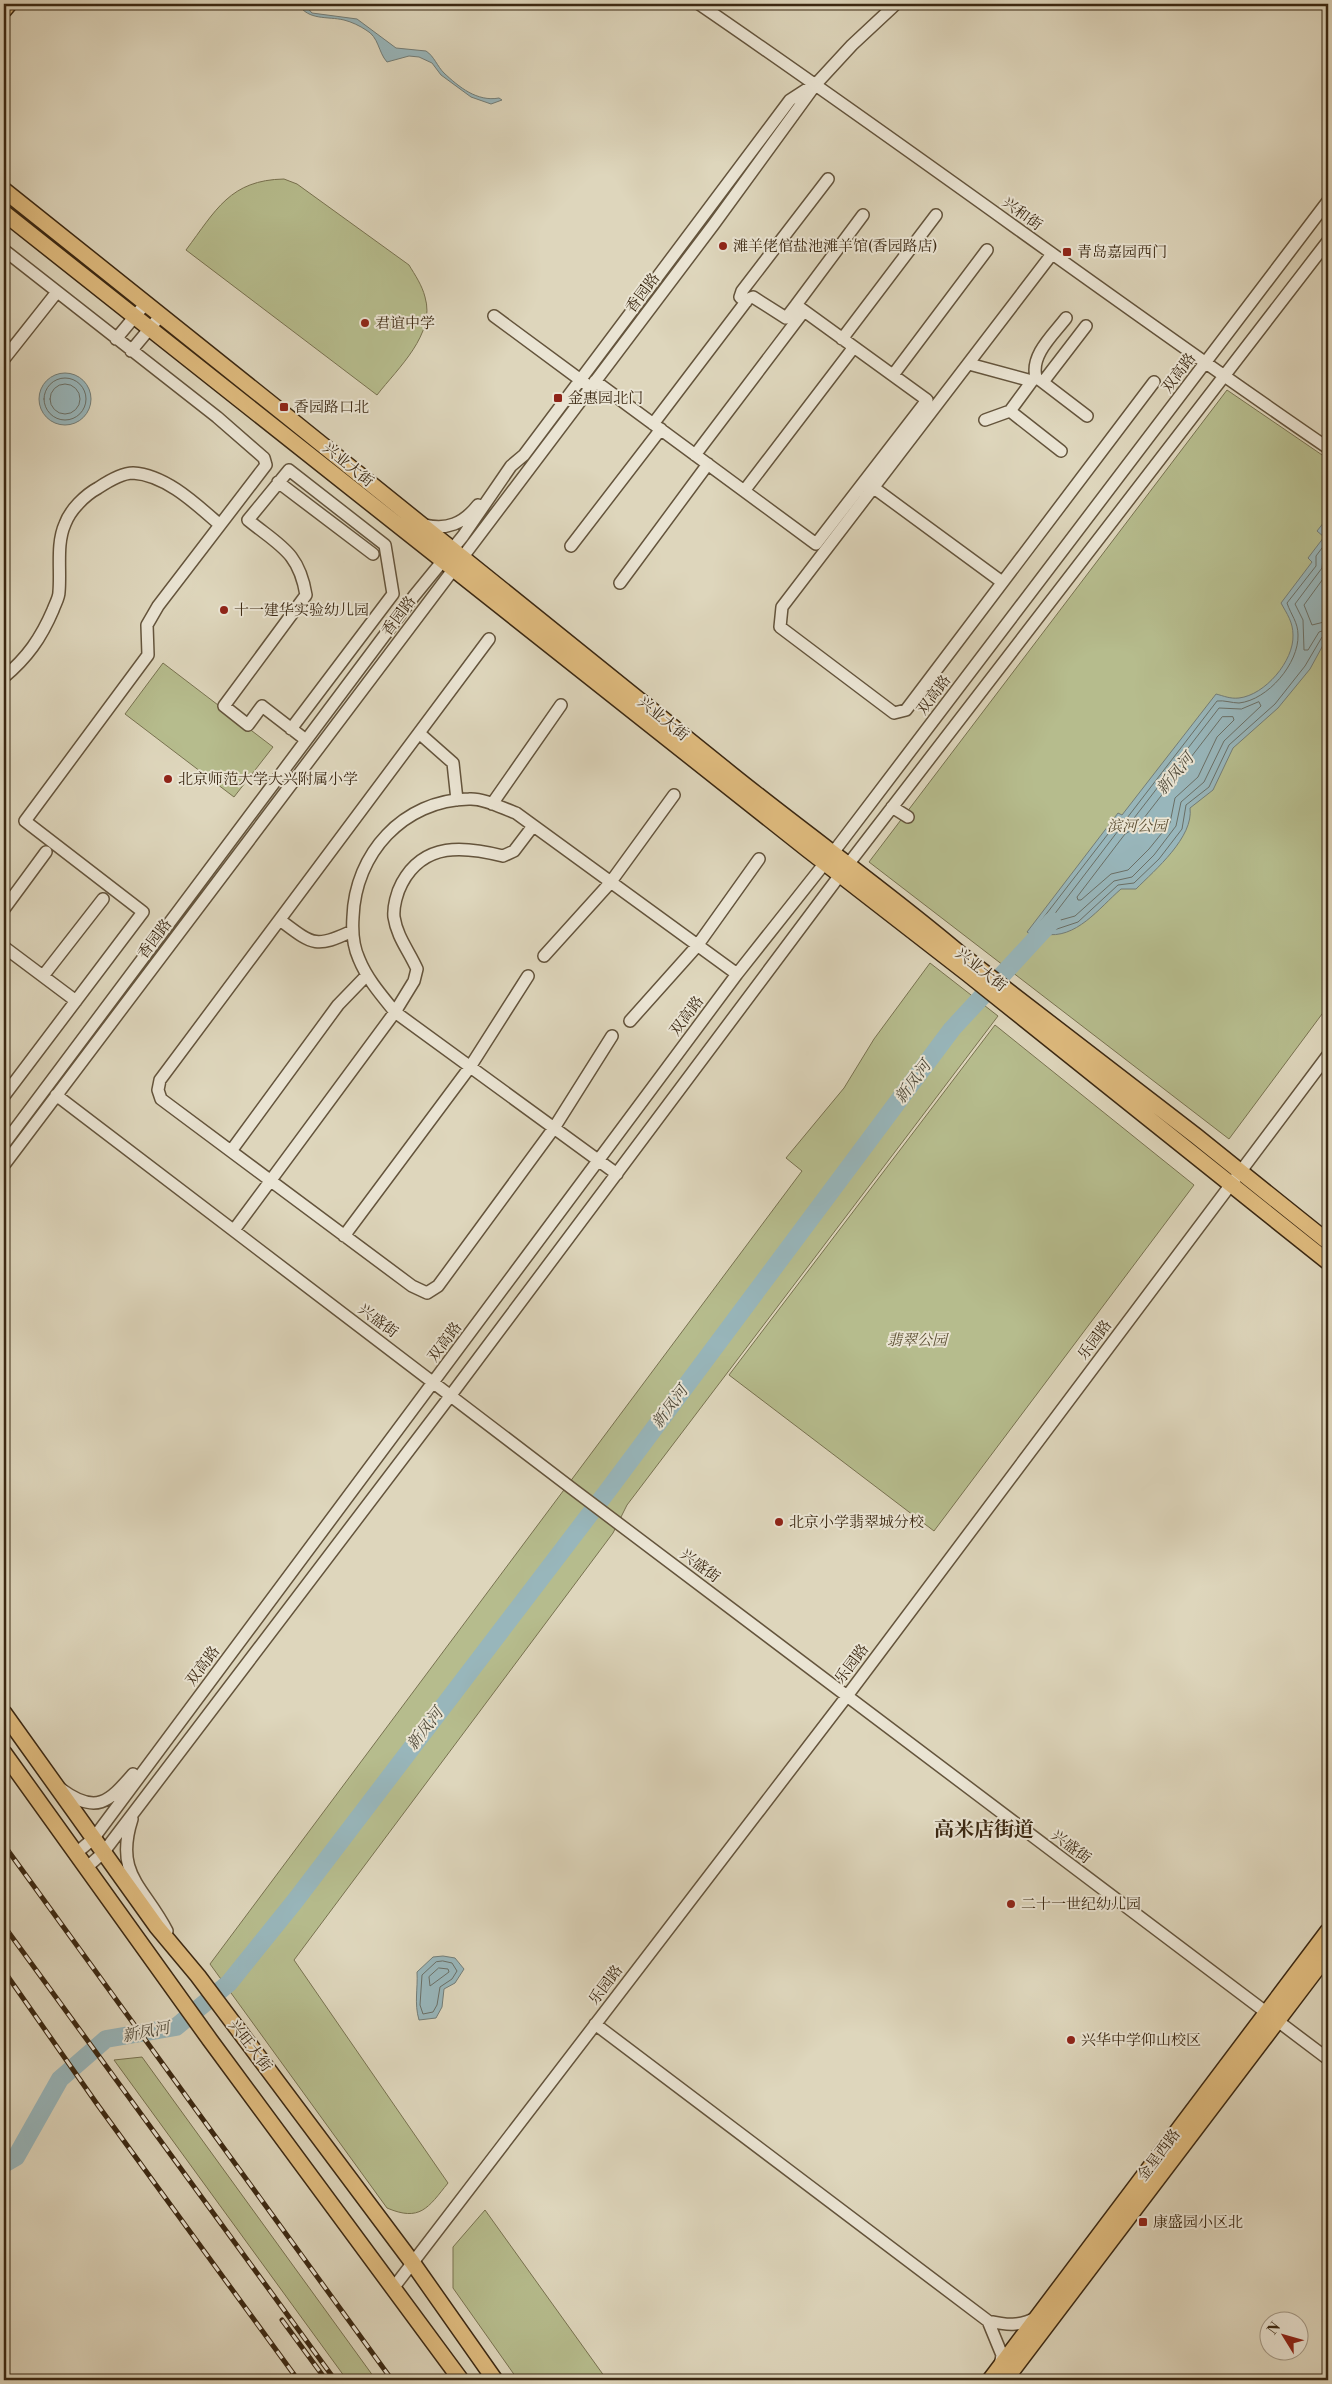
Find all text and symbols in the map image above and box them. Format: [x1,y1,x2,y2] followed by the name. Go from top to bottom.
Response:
[998,193,1046,235] street label: 兴和街
[733,237,937,256] place label: 滩羊佬倌盐池滩羊馆(香园路店)
[717,240,729,252] marker: 滩羊佬倌盐池滩羊馆(香园路店)
[1077,243,1167,262] place label: 青岛嘉园西门
[1061,246,1073,258] marker: 青岛嘉园西门
[622,269,664,317] street label: 香园路
[375,314,435,333] place label: 君谊中学
[359,317,371,329] marker: 君谊中学
[1158,349,1200,397] street label: 双高路
[568,389,643,408] place label: 金惠园北门
[552,392,564,404] marker: 金惠园北门
[294,398,369,417] place label: 香园路口北
[278,401,290,413] marker: 香园路口北
[319,439,377,491] street label: 兴业大街
[378,592,420,640] street label: 香园路
[234,601,369,620] place label: 十一建华实验幼儿园
[218,604,230,616] marker: 十一建华实验幼儿园
[913,671,955,719] street label: 双高路
[634,693,692,745] street label: 兴业大街
[1152,747,1200,799] water label: 新凤河
[178,770,358,789] place label: 北京师范大学大兴附属小学
[162,773,174,785] marker: 北京师范大学大兴附属小学
[1107,817,1169,836] park label: 滨河公园
[134,915,176,963] street label: 香园路
[952,944,1010,996] street label: 兴业大街
[666,992,708,1040] street label: 双高路
[891,1054,937,1107] water label: 新凤河
[354,1300,402,1342] street label: 兴盛街
[1074,1316,1116,1364] street label: 乐园路
[424,1318,466,1366] street label: 双高路
[887,1331,949,1350] park label: 翡翠公园
[648,1379,694,1432] water label: 新凤河
[789,1513,924,1532] place label: 北京小学翡翠城分校
[773,1516,785,1528] marker: 北京小学翡翠城分校
[676,1545,724,1587] street label: 兴盛街
[831,1640,873,1688] street label: 乐园路
[182,1642,224,1690] street label: 双高路
[402,1702,449,1754] water label: 新凤河
[934,1818,1034,1843] district label: 高米店街道
[1047,1826,1095,1868] street label: 兴盛街
[1021,1895,1141,1914] place label: 二十一世纪幼儿园
[1005,1898,1017,1910] marker: 二十一世纪幼儿园
[585,1961,627,2009] street label: 乐园路
[224,2016,276,2076] street label: 兴旺大街
[121,2017,174,2046] water label: 新凤河
[1081,2031,1201,2050] place label: 兴华中学仰山校区
[1065,2034,1077,2046] marker: 兴华中学仰山校区
[1133,2125,1185,2185] street label: 金星西路
[1153,2213,1243,2232] place label: 康盛园小区北
[1137,2216,1149,2228] marker: 康盛园小区北
[1260,2312,1310,2362] north arrow
[1264,2319,1285,2339] text: N

